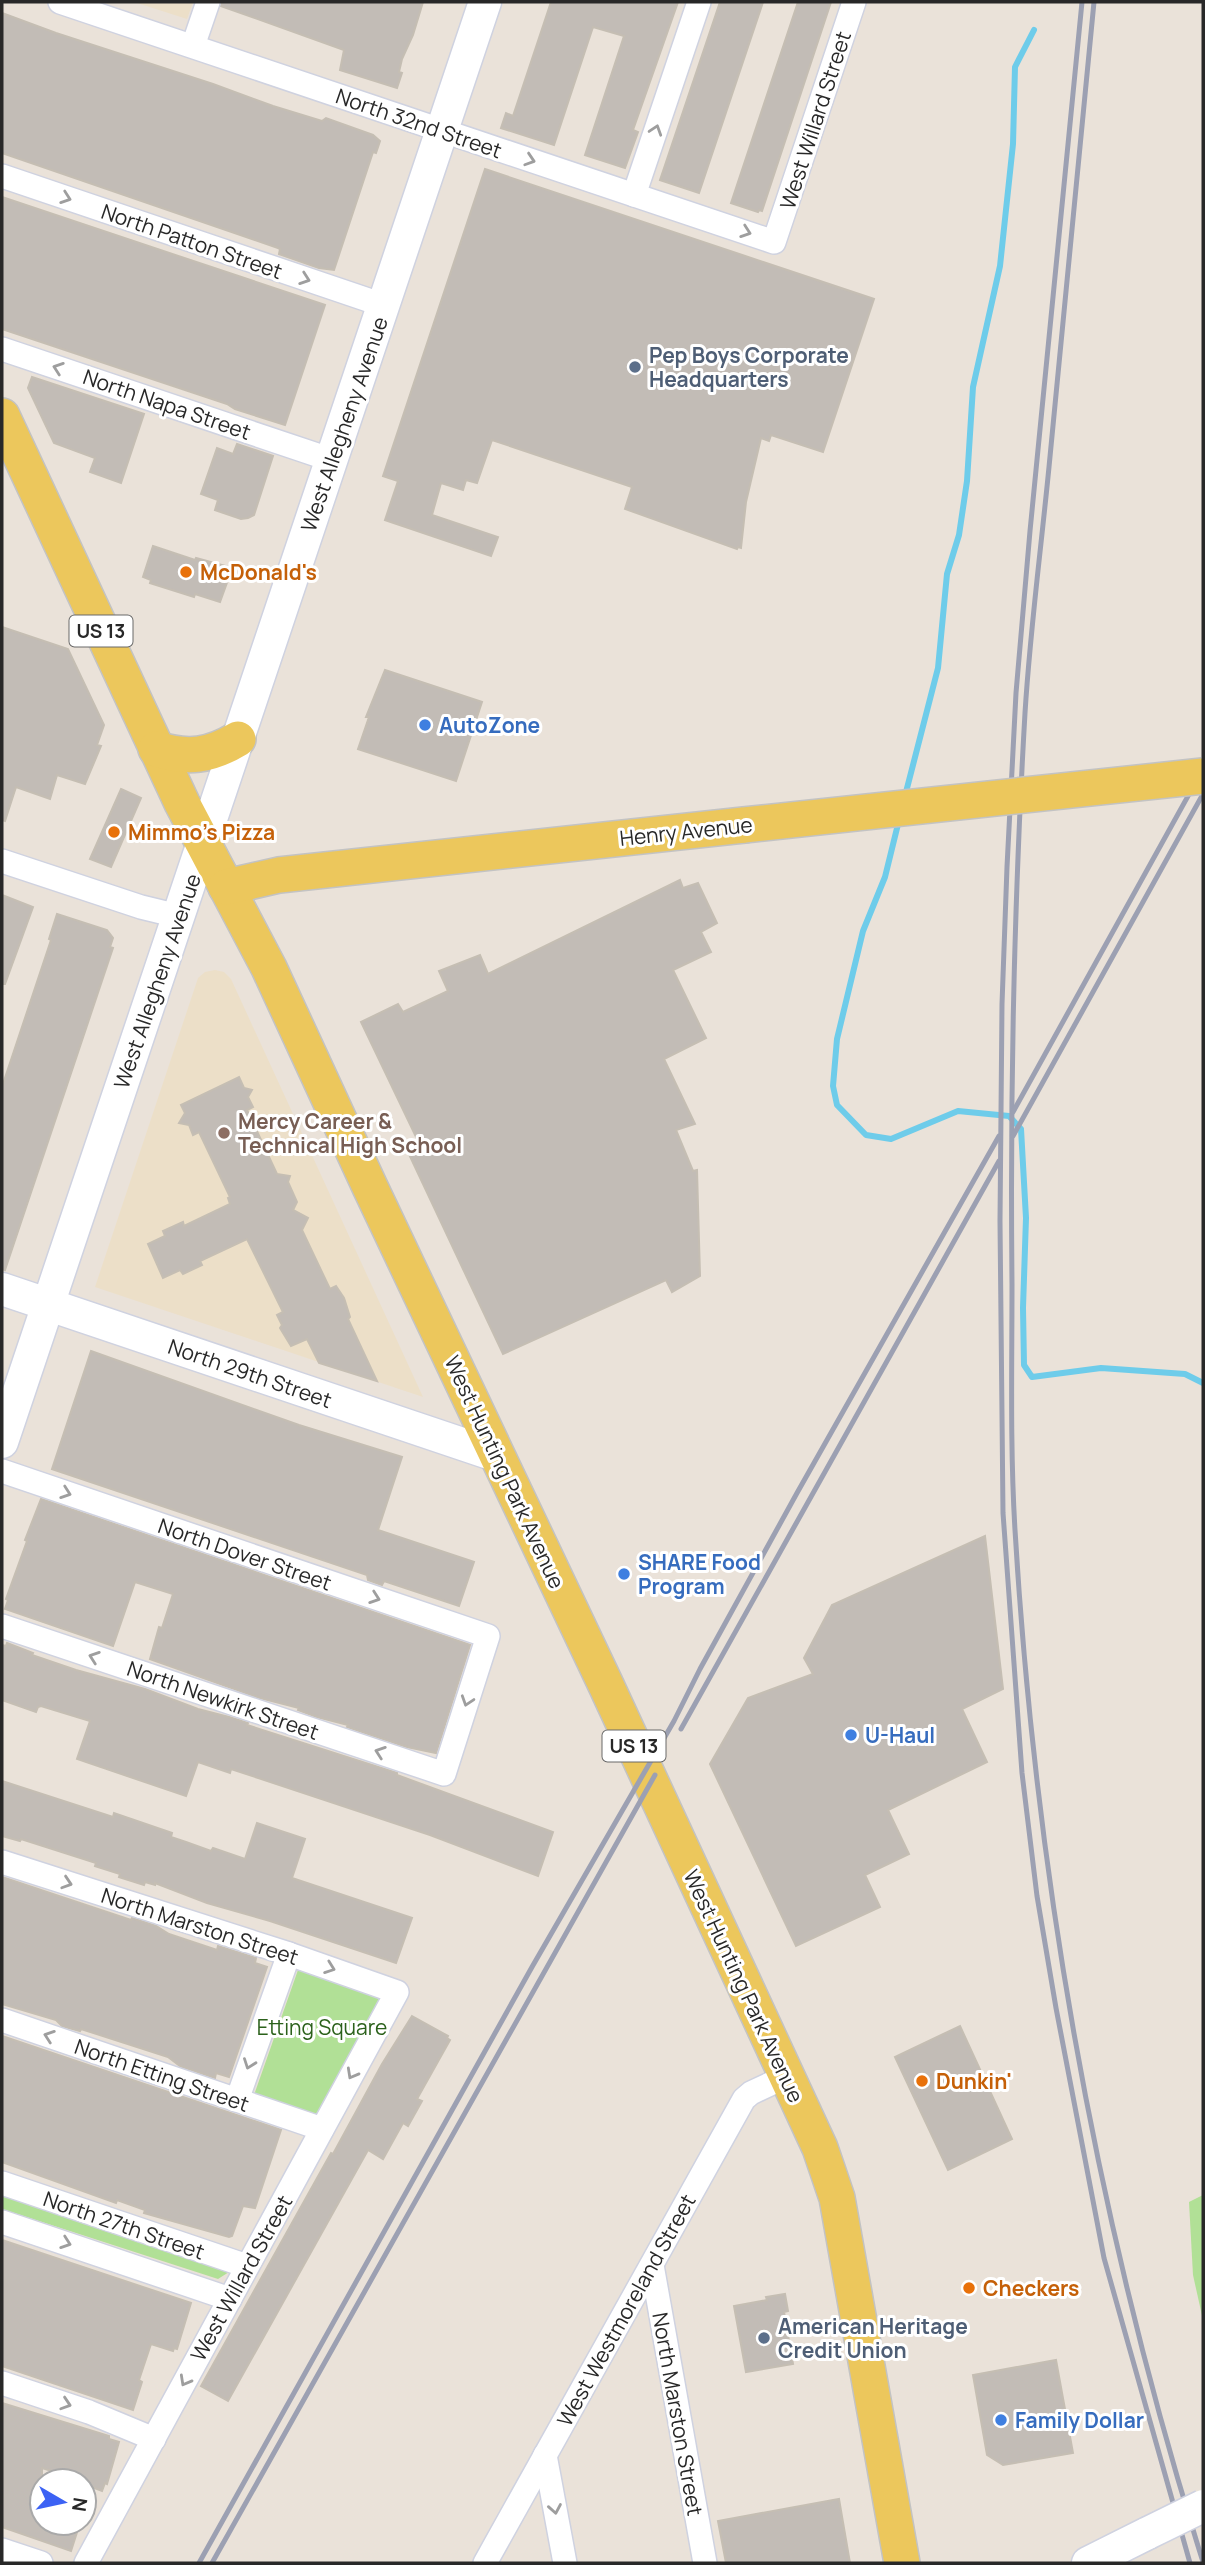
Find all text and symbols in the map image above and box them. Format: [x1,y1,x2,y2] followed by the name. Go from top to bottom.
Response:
[773,27,857,213] street label: West Willard Street
[332,81,506,165] street label: North 32nd Street
[648,125,662,137] one-way arrow
[523,152,535,166] one-way arrow
[60,190,72,204] one-way arrow
[98,197,286,285] street label: North Patton Street
[739,224,751,238] one-way arrow
[298,271,311,285] one-way arrow
[294,313,394,535] street label: West Allegheny Avenue
[649,341,849,393] place label: Pep Boys Corporate Headquarters
[627,359,643,375] marker: Pep Boys Corporate Headquarters
[52,362,64,376] one-way arrow
[79,362,255,446] street label: North Napa Street
[200,558,317,586] place label: McDonald's
[178,564,194,580] marker: McDonald's
[70,616,132,646] road number: US 13
[439,711,540,739] place label: AutoZone
[417,717,433,733] marker: AutoZone
[618,810,754,852] street label: Henry Avenue
[128,818,275,846] place label: Mimmo's Pizza
[106,824,122,840] marker: Mimmo's Pizza
[107,870,207,1092] street label: West Allegheny Avenue
[238,1107,462,1159] place label: Mercy Career & Technical High School
[216,1125,232,1141] marker: Mercy Career & Technical High School
[164,1332,336,1414] street label: North 29th Street
[439,1351,571,1593] street label: West Hunting Park Avenue
[60,1485,72,1499] one-way arrow
[155,1511,335,1597] street label: North Dover Street
[638,1548,761,1600] place label: SHARE Food Program
[616,1566,632,1582] marker: SHARE Food Program
[368,1590,380,1604] one-way arrow
[88,1651,101,1665] one-way arrow
[123,1654,323,1746] street label: North Newkirk Street
[461,1695,476,1707] one-way arrow
[865,1721,935,1749] place label: U-Haul
[843,1727,859,1743] marker: U-Haul
[602,1730,666,1762] road number: US 13
[374,1746,386,1761] one-way arrow
[678,1865,810,2107] street label: West Hunting Park Avenue
[60,1875,72,1889] one-way arrow
[98,1881,302,1971] street label: North Marston Street
[323,1960,335,1974] one-way arrow
[257,2013,387,2041] park label: Etting Square
[43,2030,55,2044] one-way arrow
[71,2032,253,2118] street label: North Etting Street
[243,2058,257,2070] one-way arrow
[347,2066,360,2079] one-way arrow
[936,2067,1012,2095] place label: Dunkin'
[914,2073,930,2089] marker: Dunkin'
[40,2184,208,2266] street label: North 27th Street
[550,2189,702,2431] street label: West Westmoreland Street
[184,2190,298,2366] street label: West Willard Street
[60,2235,72,2250] one-way arrow
[983,2274,1079,2302] place label: Checkers
[961,2280,977,2296] marker: Checkers
[646,2310,710,2518] street label: North Marston Street
[778,2312,968,2364] place label: American Heritage Credit Union
[756,2330,772,2346] marker: American Heritage Credit Union
[180,2374,193,2386] one-way arrow
[60,2396,72,2410] one-way arrow
[1015,2406,1144,2434] place label: Family Dollar
[993,2412,1009,2428] marker: Family Dollar
[28,2467,98,2537] north arrow
[66,2496,94,2513] text: N
[547,2503,562,2515] one-way arrow

